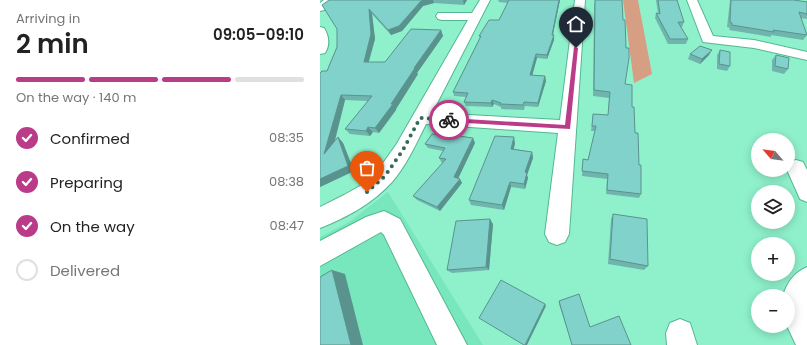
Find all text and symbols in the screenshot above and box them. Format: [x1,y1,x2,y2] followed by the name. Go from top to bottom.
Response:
[559,7.0,593,48] pin
[16,9,80,28] text: Arriving in
[565,13,587,35] icon: home
[213,24,304,45] text: 09:05–09:10
[16,26,89,62] text: 2 min
[16,88,136,107] text: On the way · 140 m
[429,100,469,140] courier
[438,109,460,131] icon: bike
[16,127,38,149] icon: check
[50,128,130,149] text: Confirmed
[269,128,304,147] text: 08:35
[751,133,795,177] north arrow
[751,133,795,333] map controls
[350,151,384,192] pin
[356,157,378,179] icon: bag
[16,171,38,193] icon: check
[50,172,123,193] text: Preparing
[269,172,304,191] text: 08:38
[751,185,795,229] button: layers
[16,215,38,237] icon: check
[50,216,135,237] text: On the way
[270,216,304,235] text: 08:47
[751,237,795,281] button: +
[50,260,120,281] text: Delivered
[751,289,795,333] button: −

